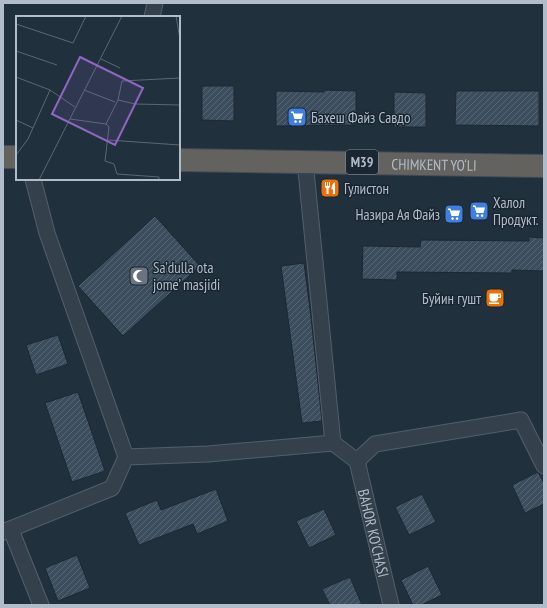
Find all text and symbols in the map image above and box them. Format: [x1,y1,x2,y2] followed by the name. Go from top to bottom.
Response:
[16,16,180,180] inset map
[286,106,308,128] supermarket icon: Бахеш Файз Савдо
[311,108,410,127] place label: Бахеш Файз Савдо
[346,150,378,174] road number: M39
[391,154,477,174] street label: CHIMKENT YO‘LI
[319,177,341,199] restaurant icon: Гулистон
[344,179,389,198] place label: Гулистон
[493,193,539,229] place label: Халол Продукт.
[468,200,490,222] supermarket icon: Халол Продукт.
[443,203,465,225] supermarket icon: Назира Ая Файз
[355,205,440,224] place label: Назира Ая Файз
[153,258,220,294] place label: Sa’dulla ota jome’ masjidi
[128,265,150,287] mosque icon: Sa’dulla ota jome’ masjidi
[484,287,506,309] cafe icon: Буйин гушт
[422,289,481,308] place label: Буйин гушт
[354,487,394,579] street label: BAHOR KO'CHASI

